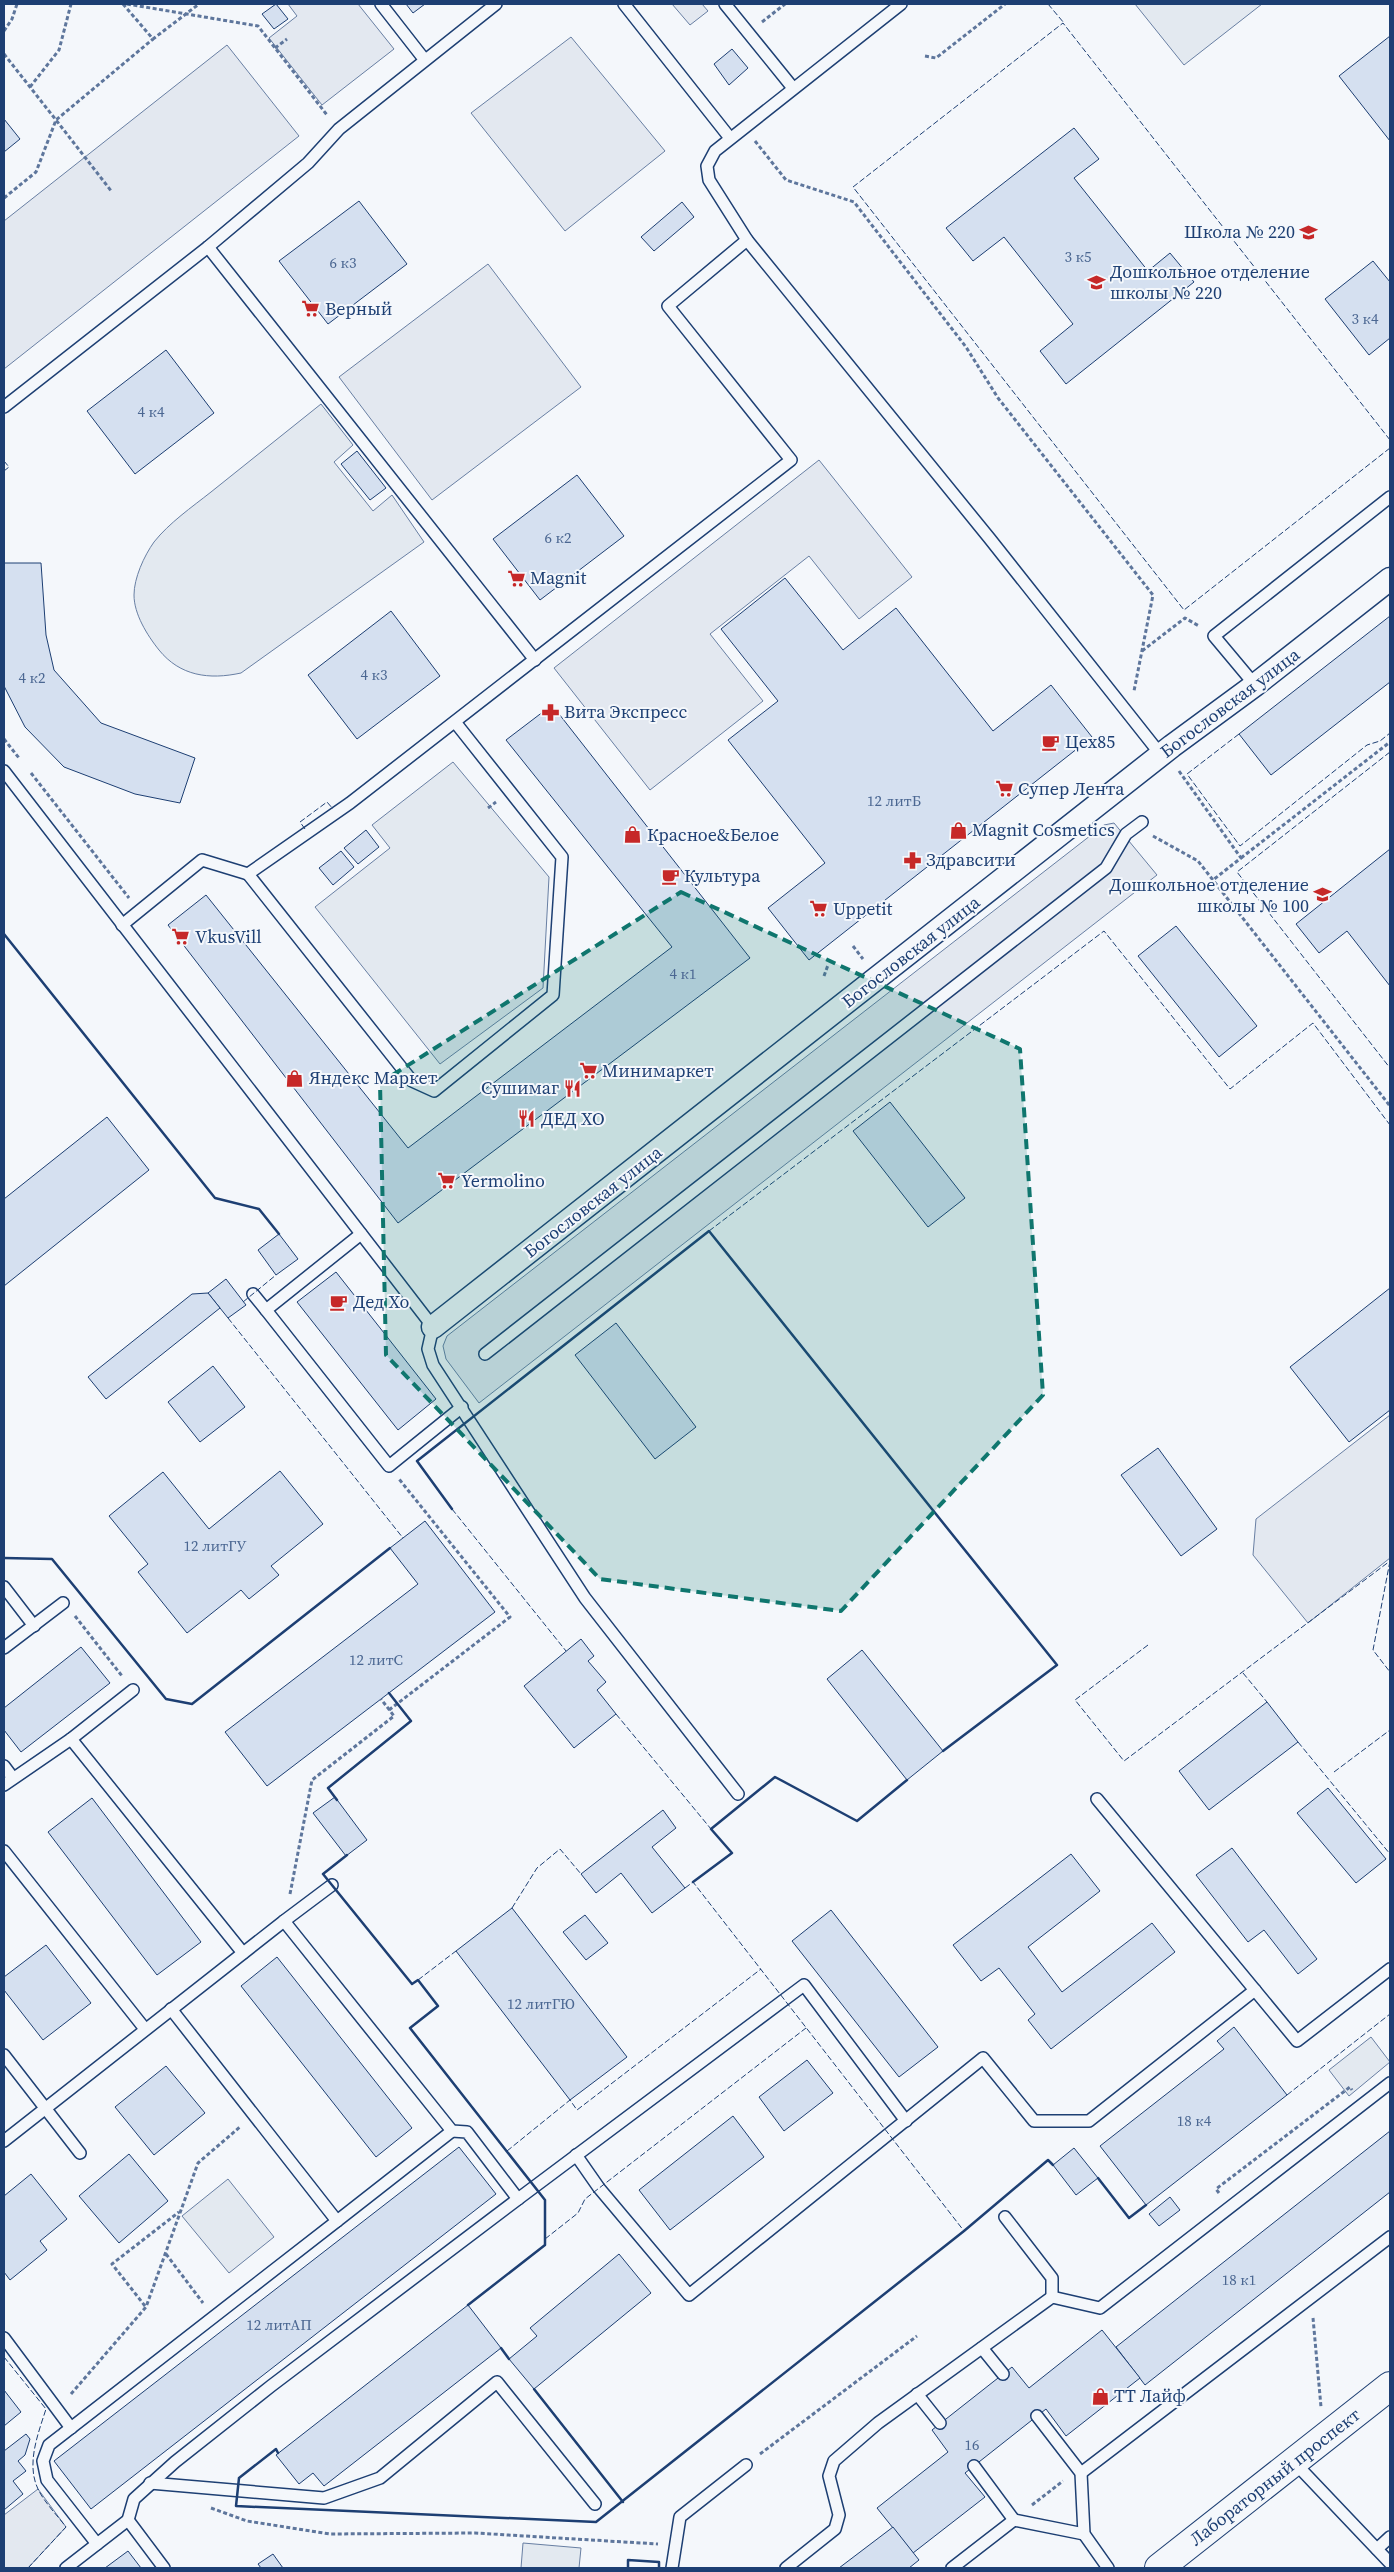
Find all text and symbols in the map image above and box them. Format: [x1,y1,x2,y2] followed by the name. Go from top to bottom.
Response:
[1184,219,1295,244] place label: Школа № 220
[1299,222,1319,242] school or university icon: Школа № 220
[1065,246,1091,267] house number: 3 к5
[330,252,356,273] house number: 6 к3
[1110,259,1310,305] place label: Дошкольное отделение школы № 220
[1086,272,1106,292] school or university icon: Дошкольное отделение школы № 220
[325,296,392,321] place label: Верный
[301,299,321,319] supermarket icon: Верный
[1352,308,1379,329] house number: 3 к4
[138,401,165,422] house number: 4 к4
[545,527,571,548] house number: 6 к2
[530,565,586,590] place label: Magnit
[506,568,526,588] supermarket icon: Magnit
[1155,641,1305,763] street label: Богословская улица
[361,664,387,685] house number: 4 к3
[19,667,45,688] house number: 4 к2
[564,699,688,724] place label: Вита Экспресс
[540,702,560,722] pharmacy icon: Вита Экспресс
[1065,729,1115,754] place label: Цех85
[1041,732,1061,752] cafe icon: Цех85
[1018,776,1125,801] place label: Супер Лента
[994,779,1014,799] supermarket icon: Супер Лента
[867,790,921,811] house number: 12 литБ
[972,817,1115,842] place label: Magnit Cosmetics
[948,820,968,840] shop icon: Magnit Cosmetics
[647,822,779,847] place label: Красное&Белое
[623,825,643,845] shop icon: Красное&Белое
[926,847,1016,872] place label: Здравсити
[902,850,922,870] pharmacy icon: Здравсити
[684,863,761,888] place label: Культура
[660,866,680,886] cafe icon: Культура
[1109,872,1309,918] place label: Дошкольное отделение школы № 100
[1313,885,1333,905] school or university icon: Дошкольное отделение школы № 100
[836,889,986,1013] street label: Богословская улица
[833,896,893,921] place label: Uppetit
[809,899,829,919] supermarket icon: Uppetit
[195,924,262,949] place label: VkusVill
[171,927,191,947] supermarket icon: VkusVill
[670,963,696,984] house number: 4 к1
[602,1058,714,1083] place label: Минимаркет
[578,1061,598,1081] supermarket icon: Минимаркет
[309,1065,438,1090] place label: Яндекс Маркет
[285,1068,305,1088] shop icon: Яндекс Маркет
[481,1075,559,1100] place label: Сушимаг
[563,1078,583,1098] restaurant icon: Сушимаг
[541,1106,605,1131] place label: ДЕД ХО
[517,1109,537,1129] restaurant icon: ДЕД ХО
[518,1139,668,1263] street label: Богословская улица
[461,1168,545,1193] place label: Yermolino
[437,1171,457,1191] supermarket icon: Yermolino
[353,1289,410,1314] place label: Дед Хо
[329,1292,349,1312] cafe icon: Дед Хо
[183,1535,247,1556] house number: 12 литГУ
[349,1649,403,1670] house number: 12 литС
[507,1993,575,2014] house number: 12 литГЮ
[1177,2110,1212,2131] house number: 18 к4
[1222,2269,1256,2290] house number: 18 к1
[246,2314,312,2335] house number: 12 литАП
[1114,2383,1186,2408] place label: ТТ Лайф
[1090,2386,1110,2406] shop icon: ТТ Лайф
[1184,2402,1366,2551] street label: Лабораторный проспект
[964,2434,980,2455] house number: 16

